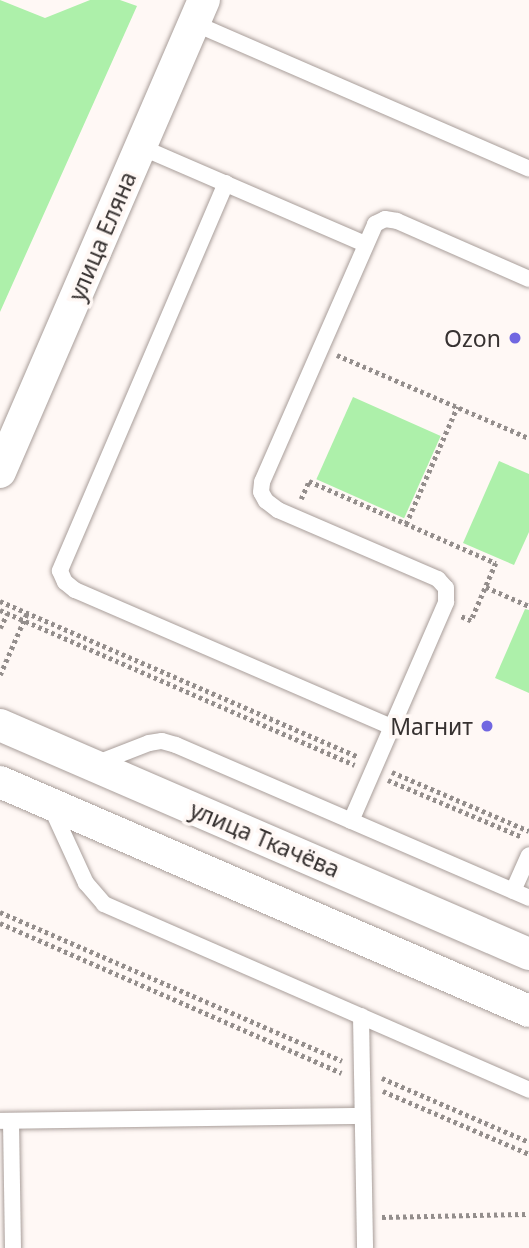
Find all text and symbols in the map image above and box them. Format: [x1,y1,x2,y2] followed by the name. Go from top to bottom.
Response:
[62,167,142,305] street label: улица Еляна
[444,324,501,352] place label: Ozon
[507,330,523,346] marker: Ozon
[390,712,473,740] place label: Магнит
[479,718,495,734] marker: Магнит
[186,795,344,883] street label: улица Ткачёва

